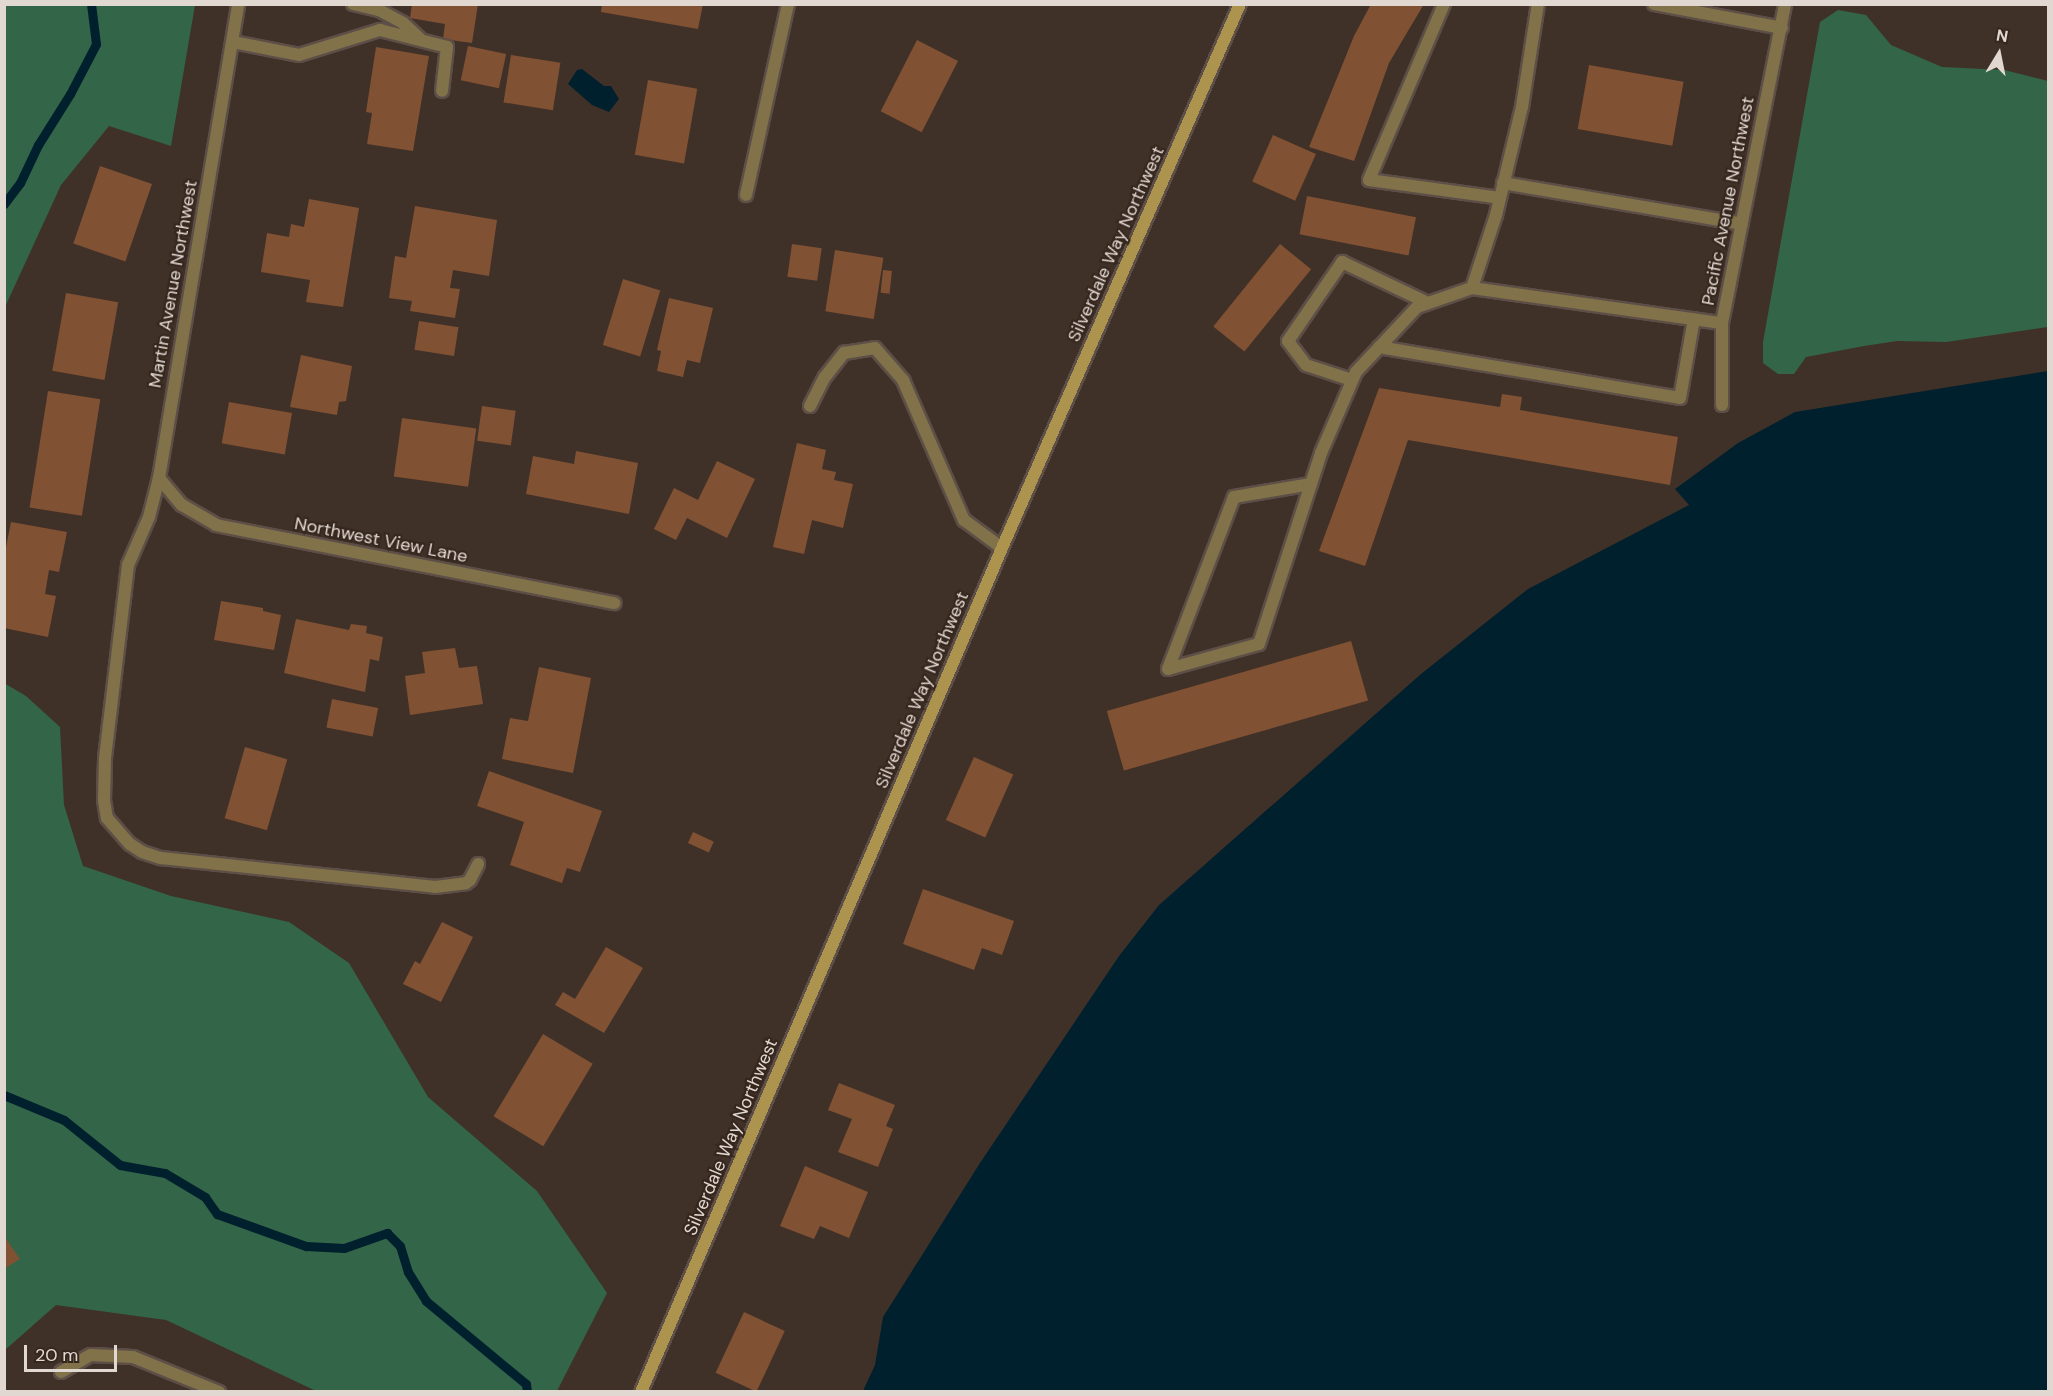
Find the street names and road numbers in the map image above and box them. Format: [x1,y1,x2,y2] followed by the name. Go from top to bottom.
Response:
[1697,95,1759,307] street label: Pacific Avenue Northwest
[1063,143,1169,345] street label: Silverdale Way Northwest
[144,178,202,390] street label: Martin Avenue Northwest
[293,513,469,567] street label: Northwest View Lane
[871,588,973,792] street label: Silverdale Way Northwest
[680,1035,782,1239] street label: Silverdale Way Northwest

